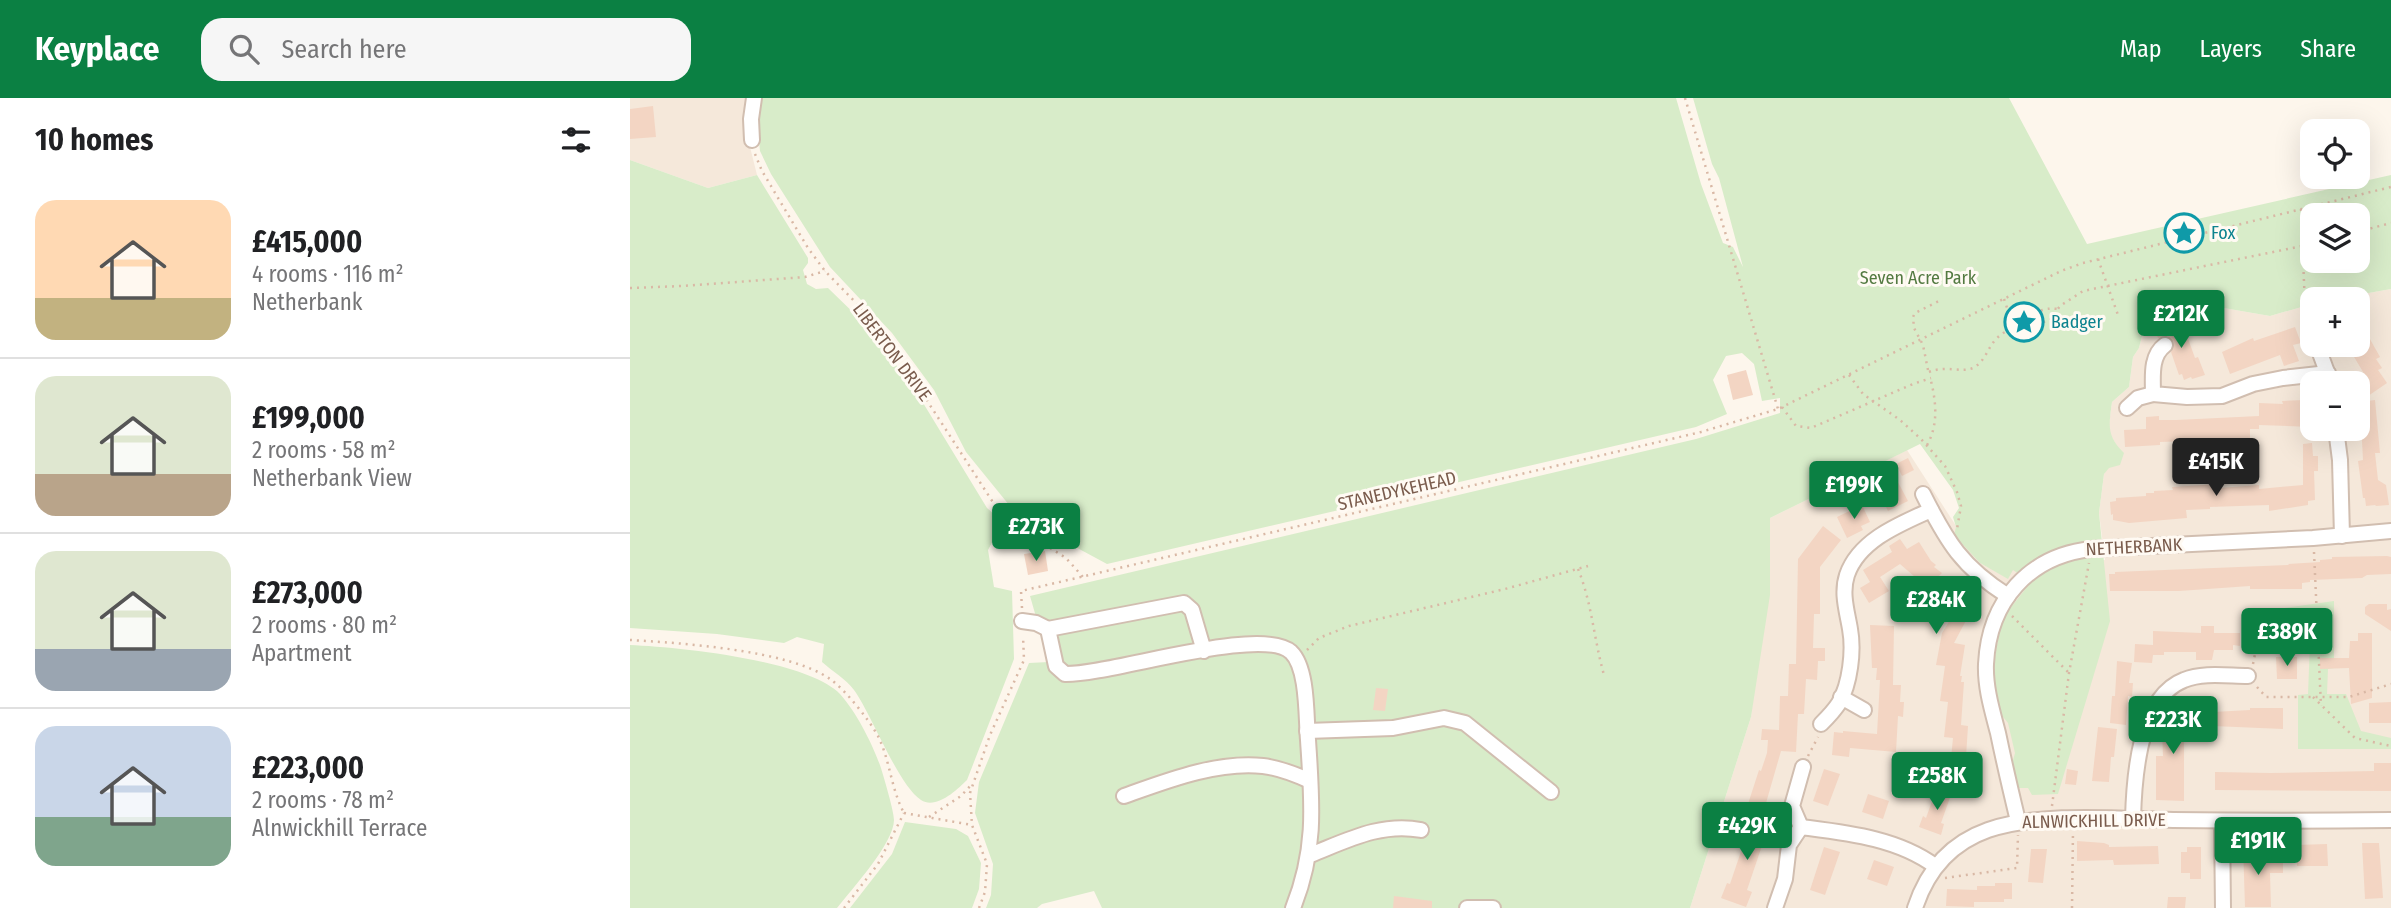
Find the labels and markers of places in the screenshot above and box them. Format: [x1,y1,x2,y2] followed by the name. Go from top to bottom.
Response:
[2163,212,2205,254] place icon: Fox
[2211,222,2236,244] place label: Fox
[2132,290,2230,350] pin: £212K
[2003,301,2045,343] place icon: Badger
[2051,311,2103,333] place label: Badger
[2167,438,2265,498] pin: £415K
[1805,462,1903,521] pin: £199K
[987,504,1085,563] pin: £273K
[1887,576,1985,636] pin: £284K
[2238,608,2336,668] pin: £389K
[2124,696,2222,756] pin: £223K
[1888,752,1986,812] pin: £258K
[1698,802,1796,862] pin: £429K
[2209,818,2307,877] pin: £191K

